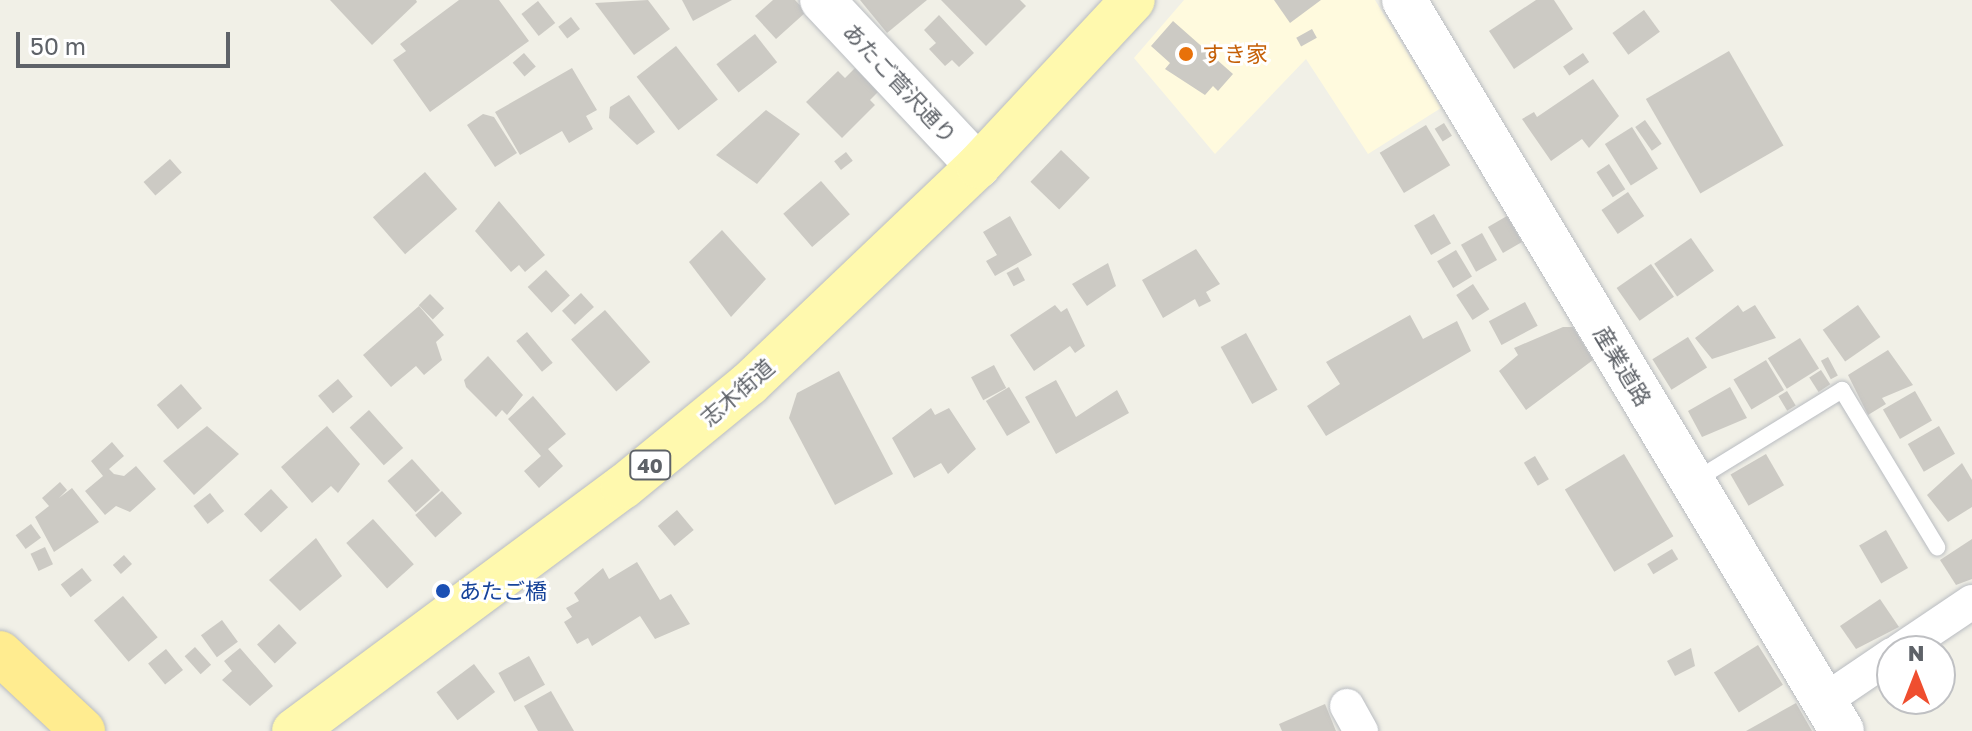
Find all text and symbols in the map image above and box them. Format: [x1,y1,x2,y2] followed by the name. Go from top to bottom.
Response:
[20,16,234,66] scale bar
[838,18,962,148] street label: あたご菅沢通り
[30,31,86,60] text: 50 m
[1202,41,1268,67] place label: すき家
[1177,45,1195,63] marker: すき家
[1589,321,1657,411] street label: 産業道路
[695,353,779,431] street label: 志木街道
[628,449,672,481] road number: 40
[459,578,547,604] place label: あたご橋
[434,582,452,600] marker: あたご橋
[1876,635,1956,715] north arrow
[1908,639,1924,666] text: N

